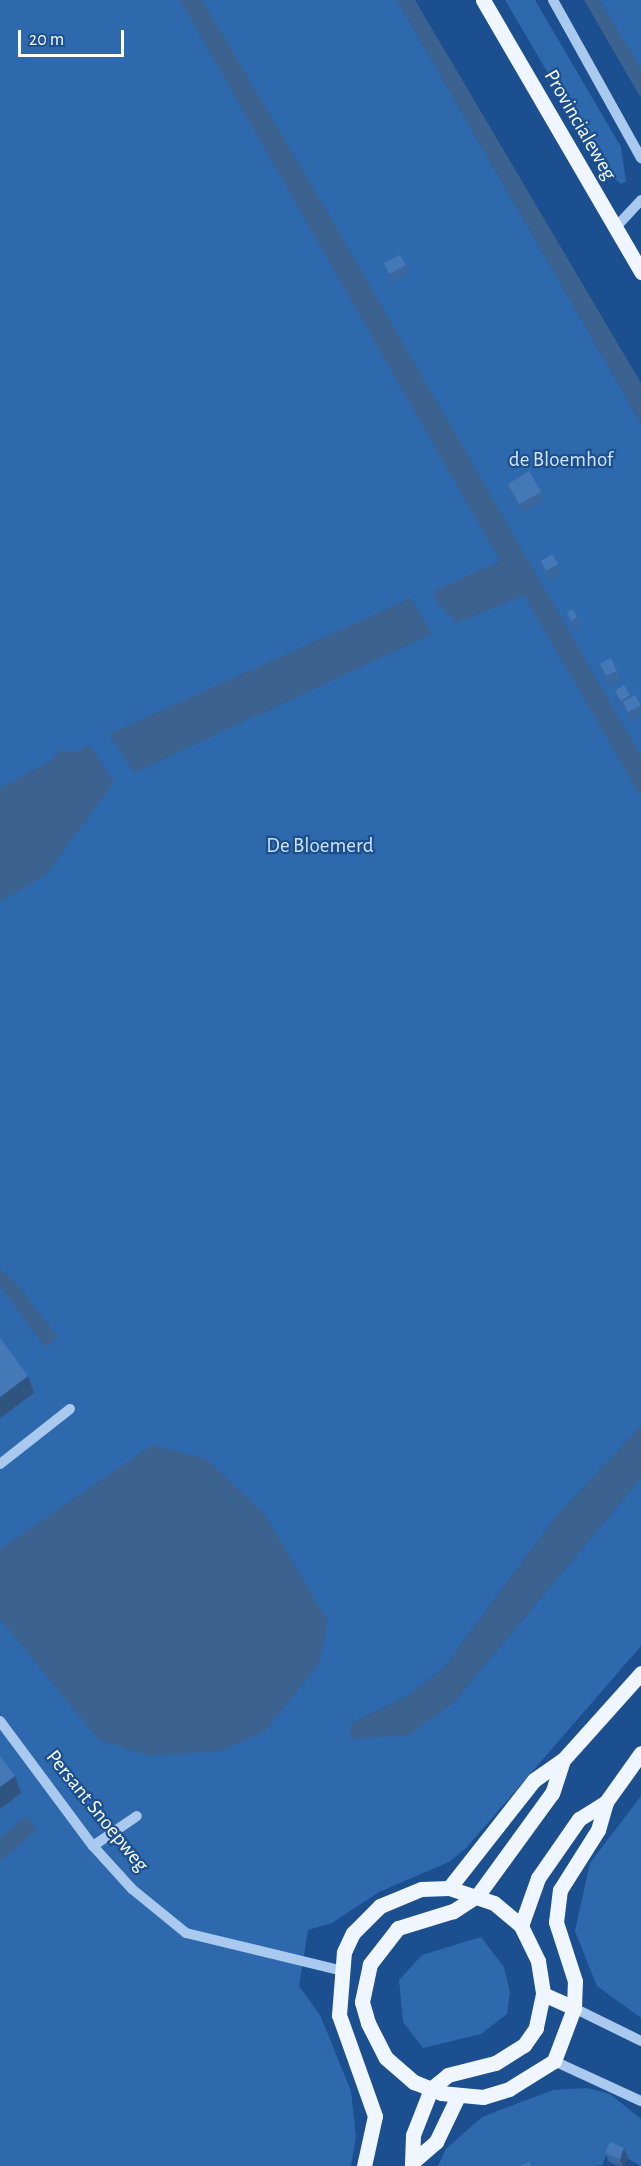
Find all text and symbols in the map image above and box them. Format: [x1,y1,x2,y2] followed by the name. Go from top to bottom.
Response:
[21,18,128,56] scale bar
[29,31,64,49] text: 20 m
[538,65,622,185] street label: Provincialeweg
[509,447,613,473] park label: de Bloemhof
[266,833,374,859] park label: De Bloemerd
[40,1745,154,1877] street label: Persant Snoepweg

